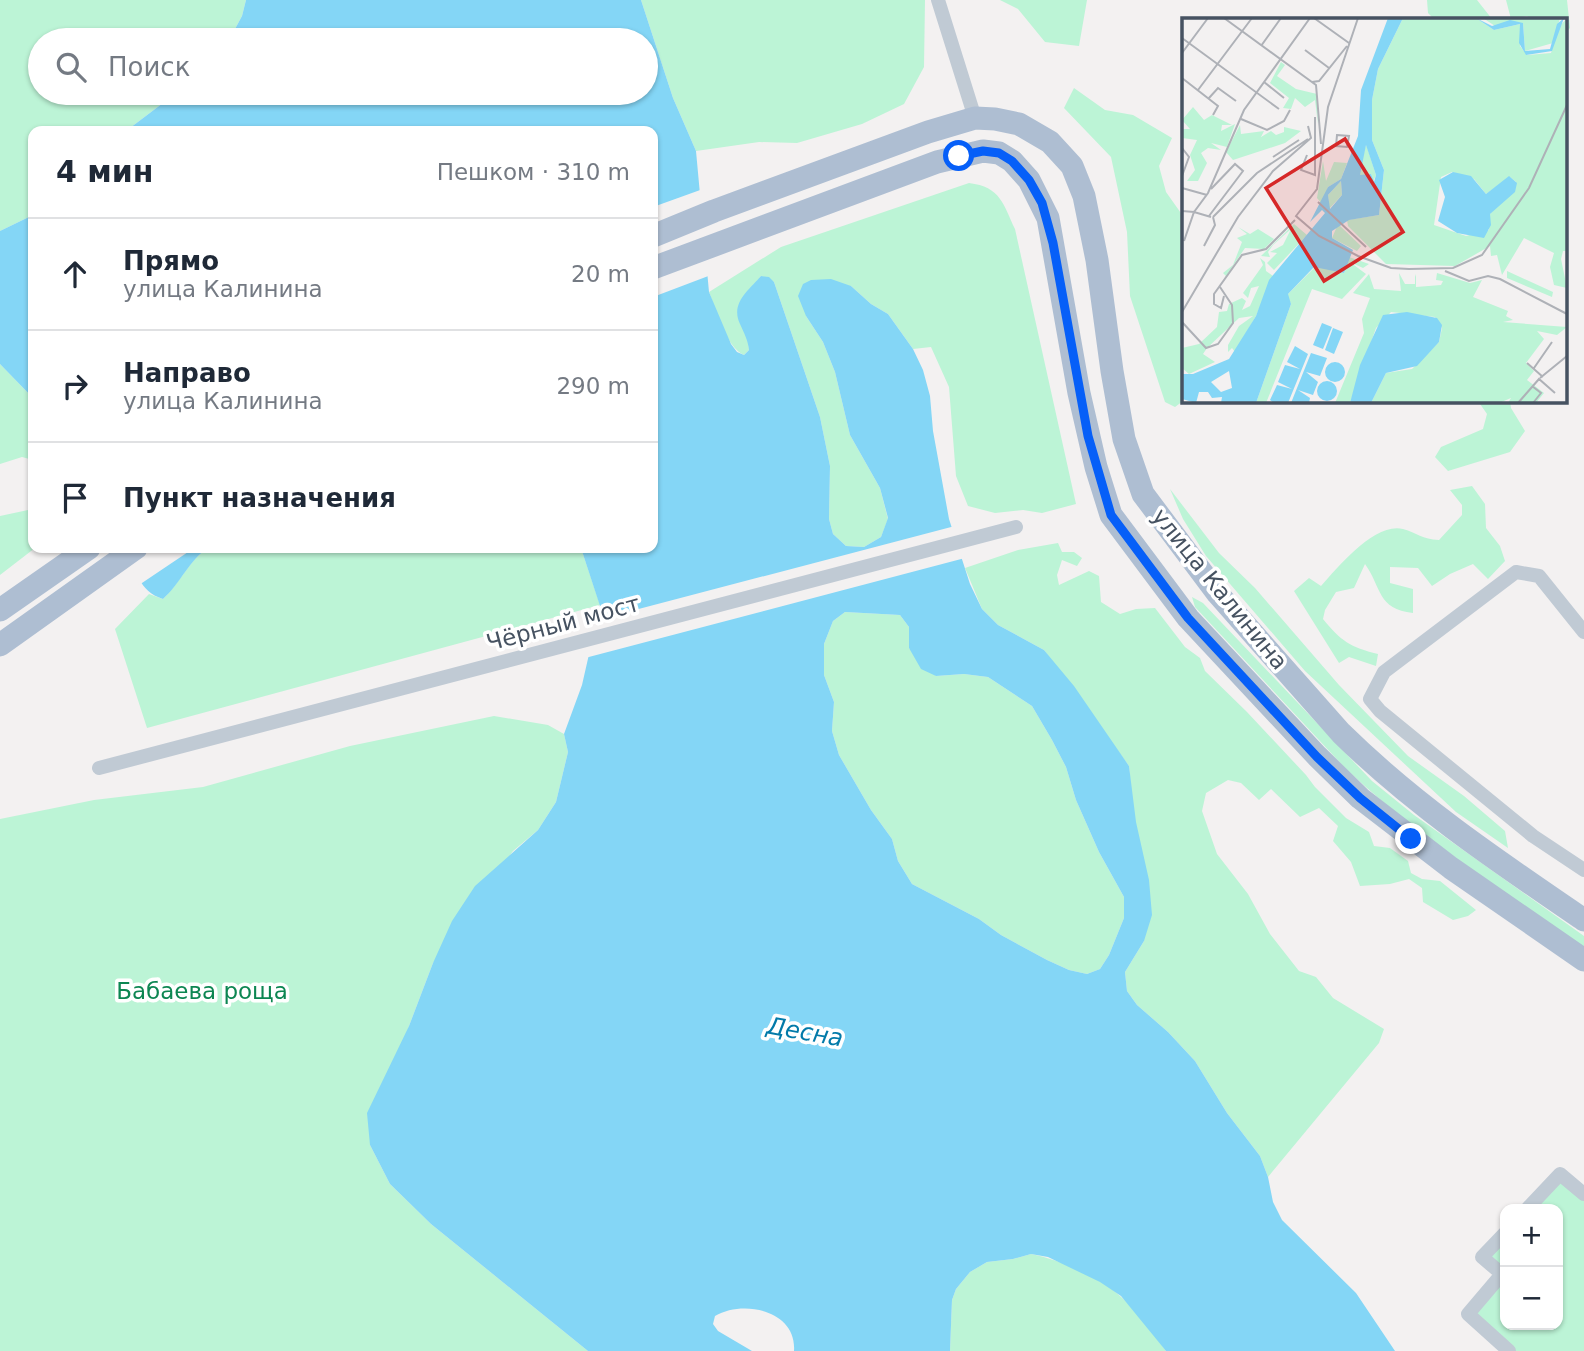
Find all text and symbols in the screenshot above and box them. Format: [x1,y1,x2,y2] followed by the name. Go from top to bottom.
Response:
[1182,18,1566,402] inset map
[28,28,658,105] search box
[52,48,90,86] icon: search
[108,52,190,82] text: Поиск
[943,140,974,171] route start
[56,154,154,189] text: 4 мин
[437,159,630,185] text: Пешком · 310 m
[123,246,219,276] text: Прямо
[56,255,94,293] icon: ahead
[571,261,630,287] text: 20 m
[123,276,323,302] text: улица Калинина
[123,358,251,388] text: Направо
[56,367,94,405] icon: right
[556,373,630,399] text: 290 m
[123,388,323,414] text: улица Калинина
[56,479,94,517] icon: arrive
[123,483,396,513] text: Пункт назначения
[1147,503,1293,675] street label: улица Калинина
[484,590,642,656] street label: Чёрный мост
[1395,823,1426,854] route end
[116,978,288,1004] park label: Бабаева роща
[764,1011,845,1052] water label: Десна
[1500,1204,1563,1330] map controls
[1500,1204,1563,1267] button: +
[1500,1267,1563,1330] button: −

